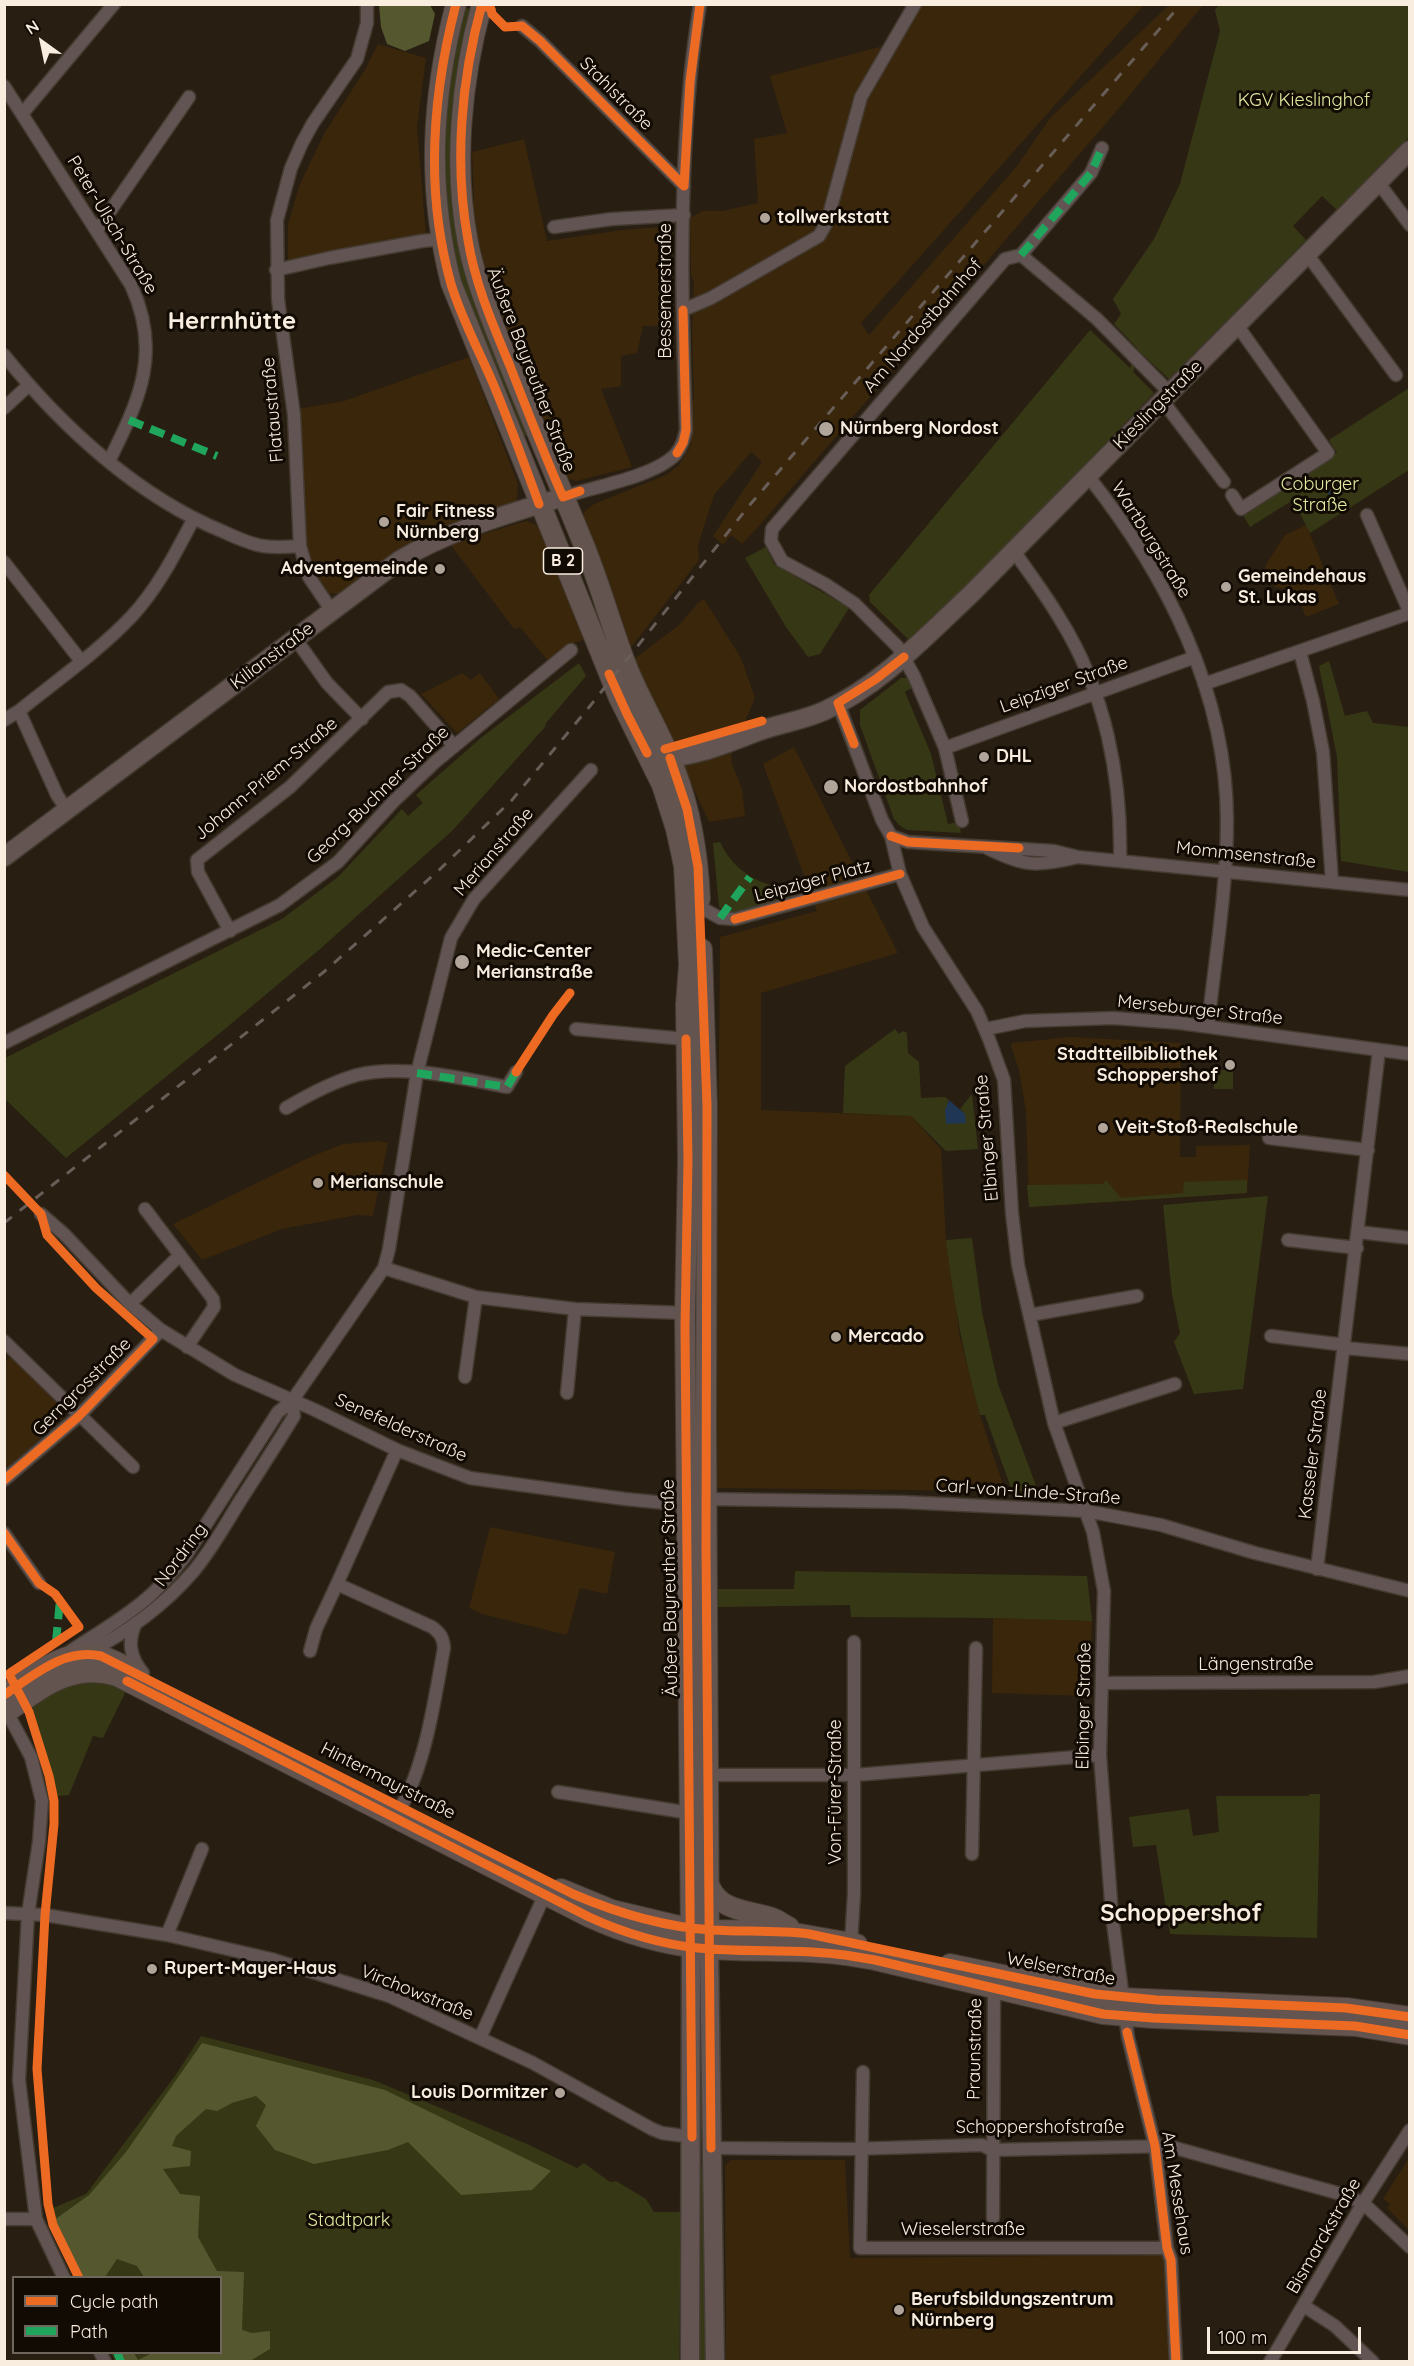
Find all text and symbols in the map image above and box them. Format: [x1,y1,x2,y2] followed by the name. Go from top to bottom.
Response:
[12,12,72,72] north arrow
[22,15,43,38] text: N
[575,53,657,135] street label: Stahlstraße
[1238,90,1370,112] park label: KGV Kieslinghof
[62,152,162,298] street label: Peter-Ulsch-Straße
[777,207,889,229] place label: tollwerkstatt
[758,211,772,225] marker: tollwerkstatt
[655,223,677,359] street label: Bessemerstraße
[859,255,987,397] street label: Am Nordostbahnhof
[482,265,580,475] street label: Äußere Bayreuther Straße
[168,308,296,336] district label: Herrnhütte
[258,356,288,464] street label: Flataustraße
[1109,356,1207,454] street label: Kieslingstraße
[840,418,999,440] place label: Nürnberg Nordost
[817,420,835,438] marker: Nürnberg Nordost
[1281,474,1359,516] park label: Coburger Straße
[1107,478,1195,602] street label: Wartburgstraße
[396,501,495,544] place label: Fair Fitness Nürnberg
[377,515,391,529] marker: Fair Fitness Nürnberg
[544,548,582,574] road number: B 2
[281,558,428,580] place label: Adventgemeinde
[433,562,447,576] marker: Adventgemeinde
[1238,566,1366,608] place label: Gemeindehaus St. Lukas
[1219,580,1233,594] marker: Gemeindehaus St. Lukas
[226,618,318,694] street label: Kilianstraße
[997,652,1131,718] street label: Leipziger Straße
[190,713,342,845] street label: Johann-Priem-Straße
[302,721,454,869] street label: Georg-Buchner-Straße
[996,746,1032,768] place label: DHL
[977,750,991,764] marker: DHL
[844,776,988,798] place label: Nordostbahnhof
[822,778,840,796] marker: Nordostbahnhof
[450,803,538,901] street label: Merianstraße
[1175,837,1317,873] street label: Mommsenstraße
[752,855,874,907] street label: Leipziger Platz
[476,941,593,984] place label: Medic-Center Merianstraße
[453,953,471,971] marker: Medic-Center Merianstraße
[1116,991,1284,1029] street label: Merseburger Straße
[1057,1044,1218,1086] place label: Stadtteilbibliothek Schoppershof
[1223,1058,1237,1072] marker: Stadtteilbibliothek Schoppershof
[971,1074,1003,1202] street label: Elbinger Straße
[1115,1117,1298,1139] place label: Veit-Stoß-Realschule
[1096,1121,1110,1135] marker: Veit-Stoß-Realschule
[330,1172,444,1194] place label: Merianschule
[311,1176,325,1190] marker: Merianschule
[848,1326,924,1348] place label: Mercado
[829,1330,843,1344] marker: Mercado
[28,1333,136,1441] street label: Gerngrosstraße
[1294,1388,1332,1520] street label: Kasseler Straße
[332,1389,470,1467] street label: Senefelderstraße
[935,1475,1121,1509] street label: Carl-von-Linde-Straße
[657,1479,683,1697] street label: Äußere Bayreuther Straße
[150,1519,212,1591] street label: Nordring
[1072,1642,1096,1770] street label: Elbinger Straße
[1198,1654,1314,1676] street label: Längenstraße
[825,1719,847,1865] street label: Von-Fürer-Straße
[317,1738,459,1824] street label: Hintermayrstraße
[1100,1900,1262,1928] district label: Schoppershof
[1005,1948,1117,1990] street label: Welserstraße
[164,1958,336,1980] place label: Rupert-Mayer-Haus
[358,1961,476,2025] street label: Virchowstraße
[145,1962,159,1976] marker: Rupert-Mayer-Haus
[963,1998,987,2100] street label: Praunstraße
[411,2082,548,2104] place label: Louis Dormitzer
[553,2086,567,2100] marker: Louis Dormitzer
[956,2117,1124,2139] street label: Schoppershofstraße
[1157,2130,1197,2256] street label: Am Messehaus
[1282,2174,1366,2298] street label: Bismarckstraße
[308,2210,390,2232] park label: Stadtpark
[901,2219,1025,2241] street label: Wieselerstraße
[12,2276,222,2354] legend
[911,2289,1114,2332] place label: Berufsbildungszentrum Nürnberg
[70,2290,158,2313] text: Cycle path
[892,2303,906,2317] marker: Berufsbildungszentrum Nürnberg
[1210,2315,1364,2353] scale bar
[70,2320,108,2343] text: Path
[1218,2326,1267,2349] text: 100 m

